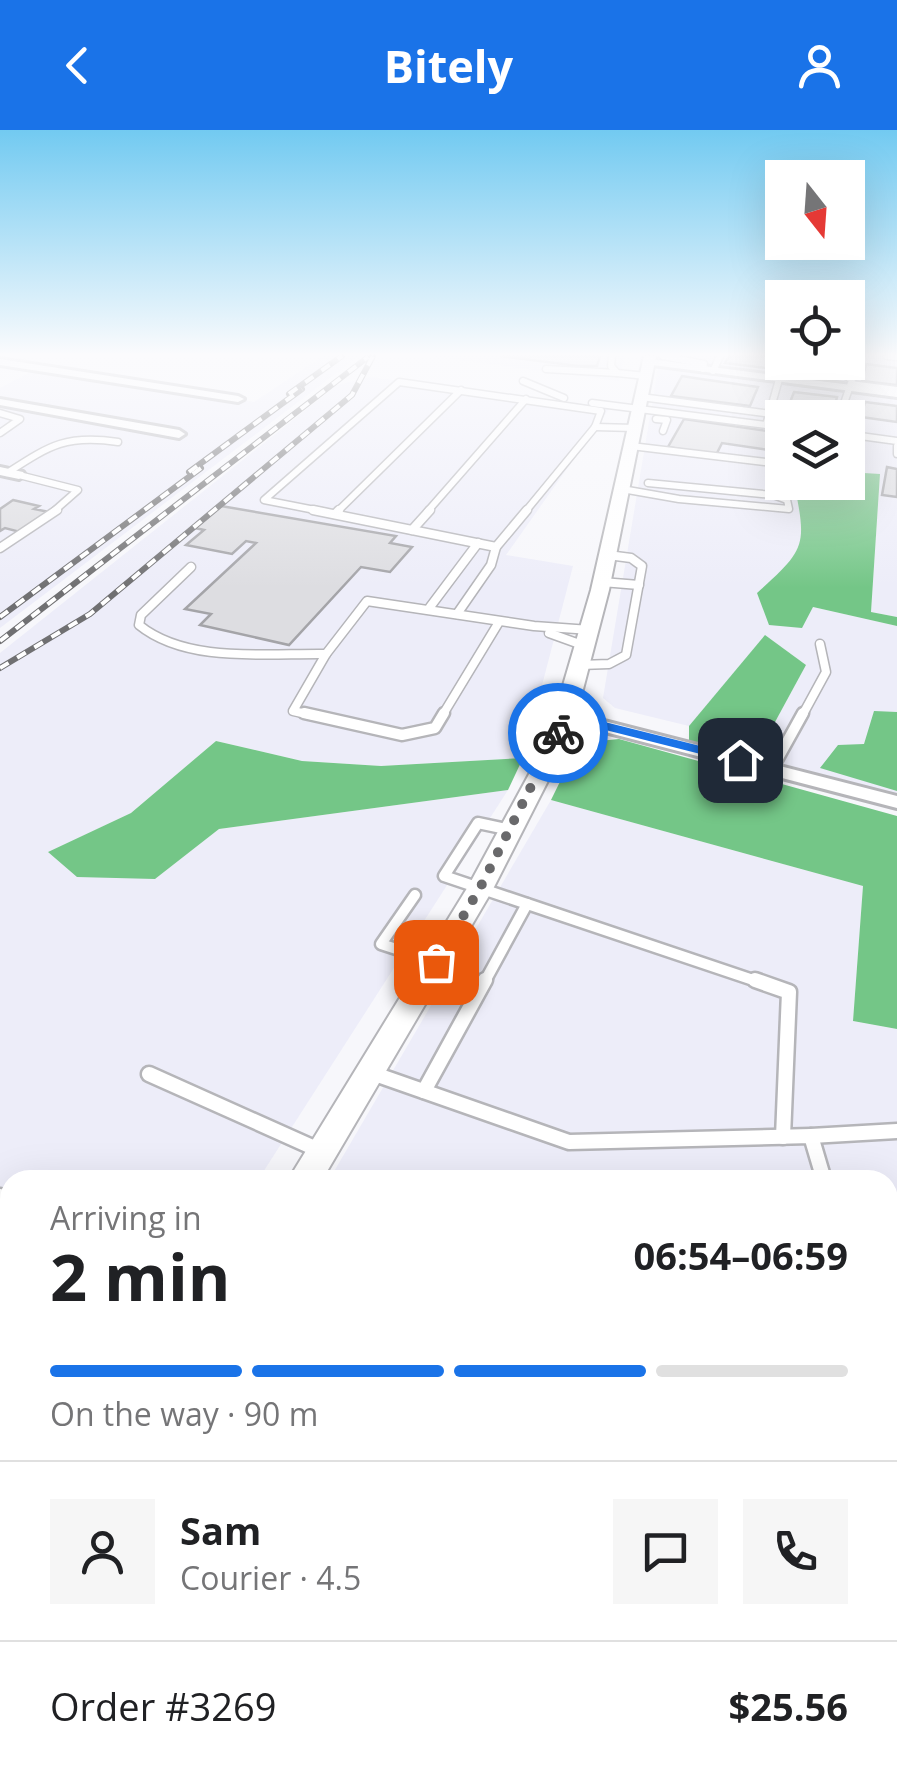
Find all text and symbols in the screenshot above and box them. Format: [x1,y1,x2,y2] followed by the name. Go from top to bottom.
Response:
[384,35,513,96] text: Bitely
[50,38,105,93] icon: back
[792,38,847,93] icon: person
[765,160,865,260] north arrow
[765,160,865,500] map controls
[765,280,865,380] button: locate
[765,400,865,500] button: layers
[508,683,608,783] courier
[531,706,586,761] icon: bike
[698,718,783,803] pin
[713,733,768,788] icon: home
[394,920,479,1005] pin
[409,935,464,990] icon: bag
[50,1196,202,1239] text: Arriving in
[634,1229,848,1281] text: 06:54–06:59
[50,1232,230,1320] text: 2 min
[50,1392,318,1435] text: On the way · 90 m
[50,1499,155,1604] button: person
[613,1499,718,1604] button: chat
[743,1499,848,1604] button: phone
[180,1504,261,1556] text: Sam
[180,1556,361,1599] text: Courier · 4.5
[50,1680,277,1732] text: Order #3269
[729,1680,848,1732] text: $25.56

